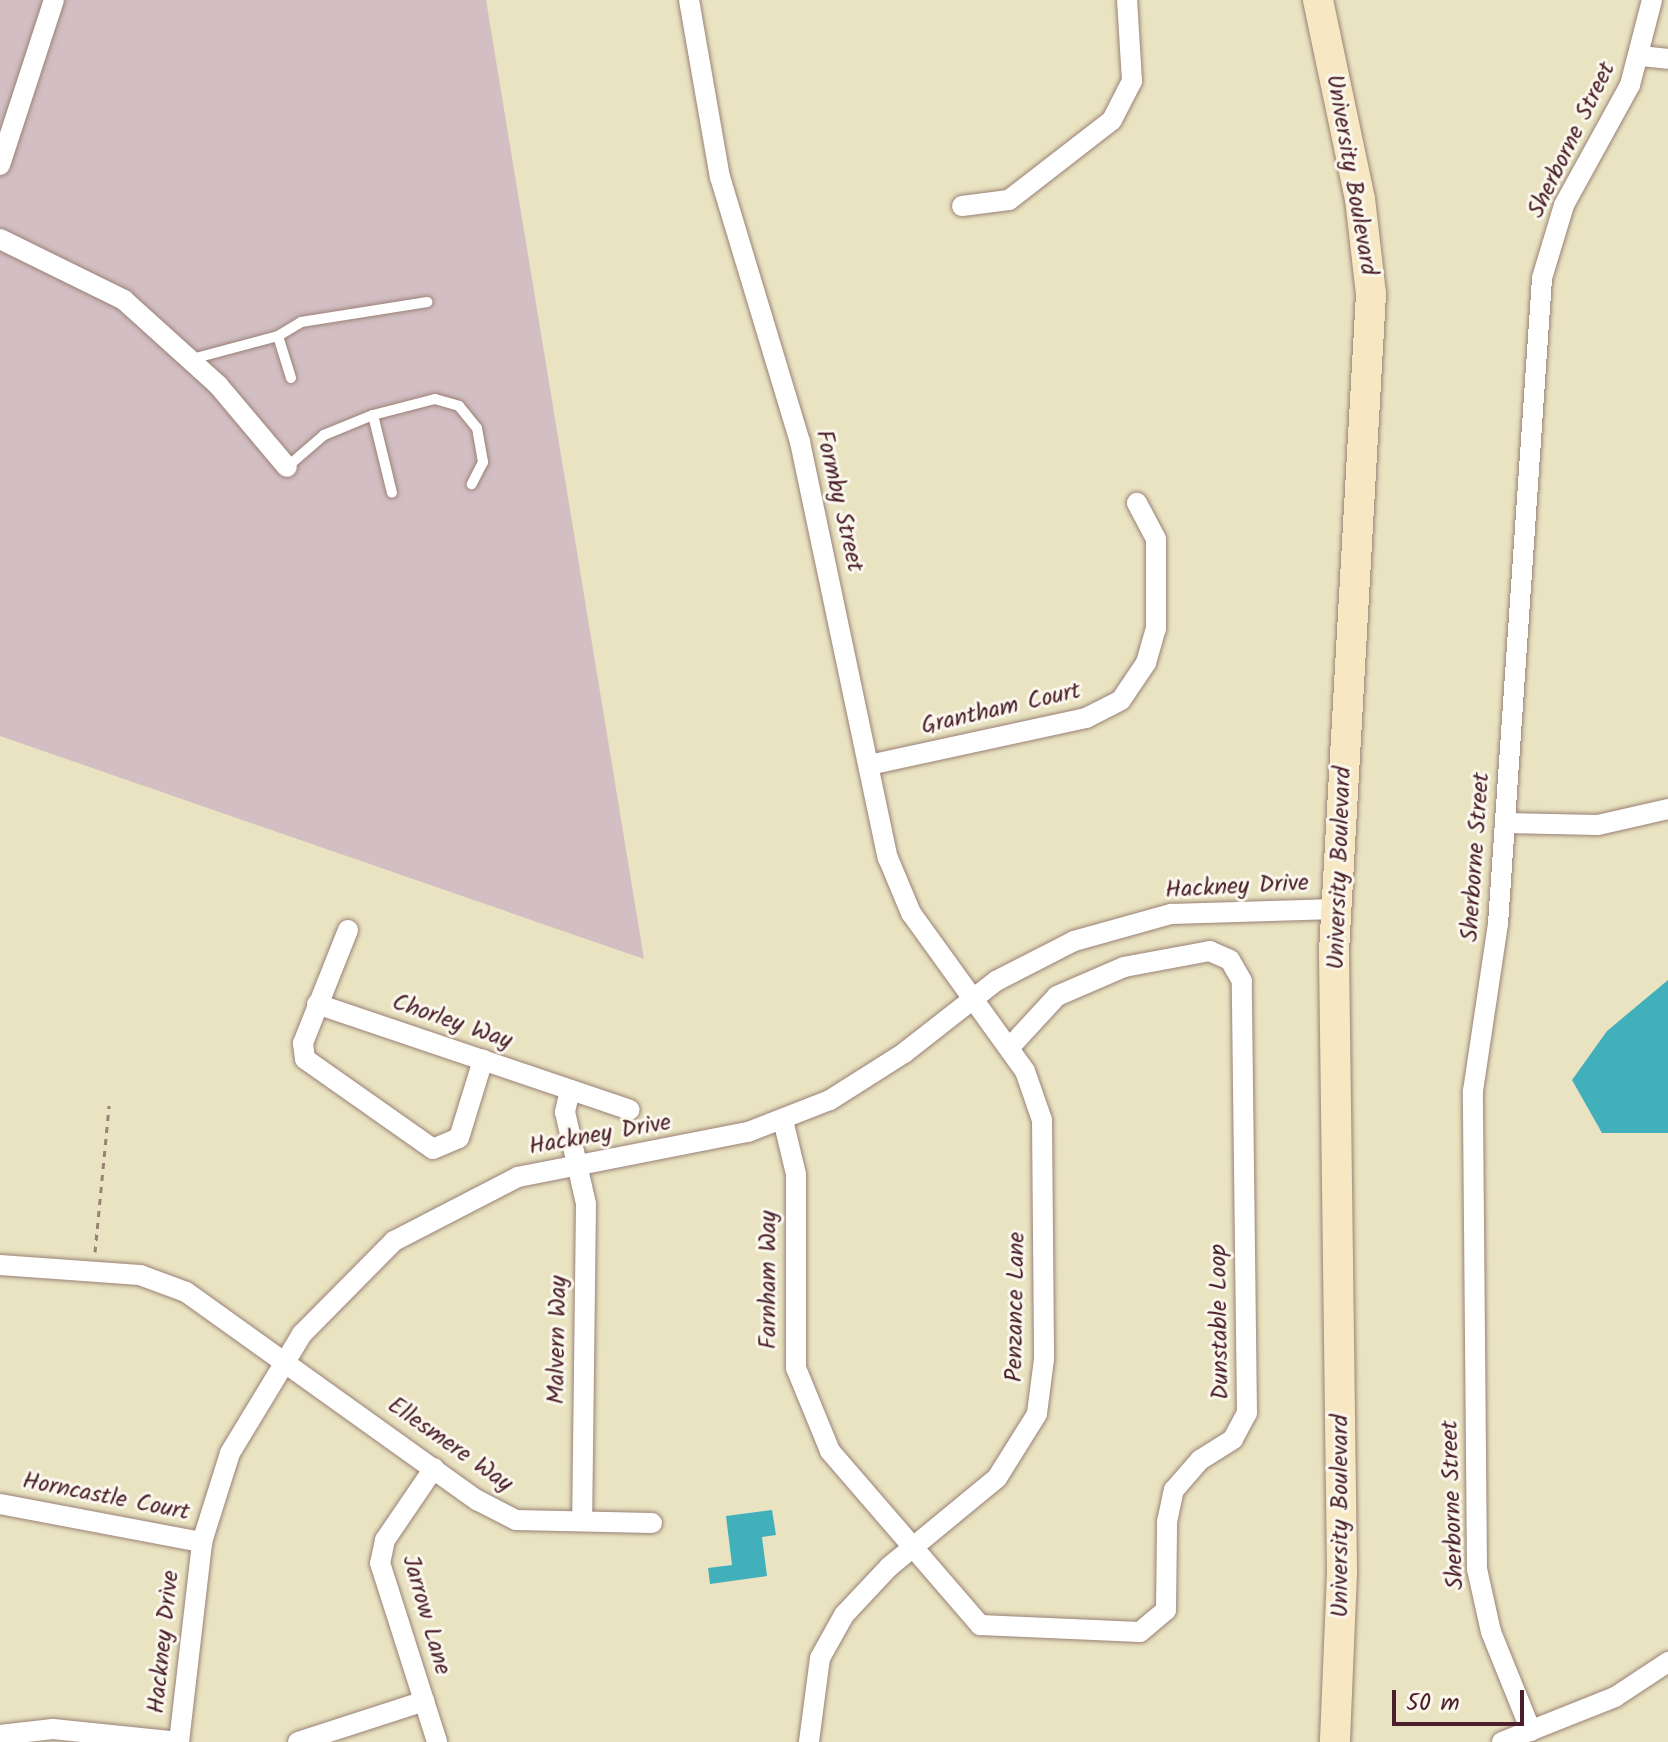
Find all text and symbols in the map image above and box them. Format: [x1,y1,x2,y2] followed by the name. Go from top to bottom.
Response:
[1522,57,1622,223] street label: Sherborne Street
[1319,72,1383,278] street label: University Boulevard
[809,427,869,575] street label: Formby Street
[918,677,1084,741] street label: Grantham Court
[1322,766,1358,970] street label: University Boulevard
[1456,771,1496,943] street label: Sherborne Street
[1164,869,1310,905] street label: Hackney Drive
[388,988,516,1056] street label: Chorley Way
[527,1108,673,1162] street label: Hackney Drive
[755,1211,783,1349] street label: Farnham Way
[1000,1232,1032,1382] street label: Penzance Lane
[1204,1244,1236,1400] street label: Dunstable Loop
[542,1275,574,1405] street label: Malvern Way
[382,1391,518,1499] street label: Ellesmere Way
[1327,1414,1355,1618] street label: University Boulevard
[1436,1420,1470,1590] street label: Sherborne Street
[20,1467,192,1527] street label: Horncastle Court
[395,1552,457,1678] street label: Jarrow Lane
[142,1569,186,1715] street label: Hackney Drive
[1396,1674,1528,1724] scale bar
[1406,1684,1460,1723] text: 50 m

